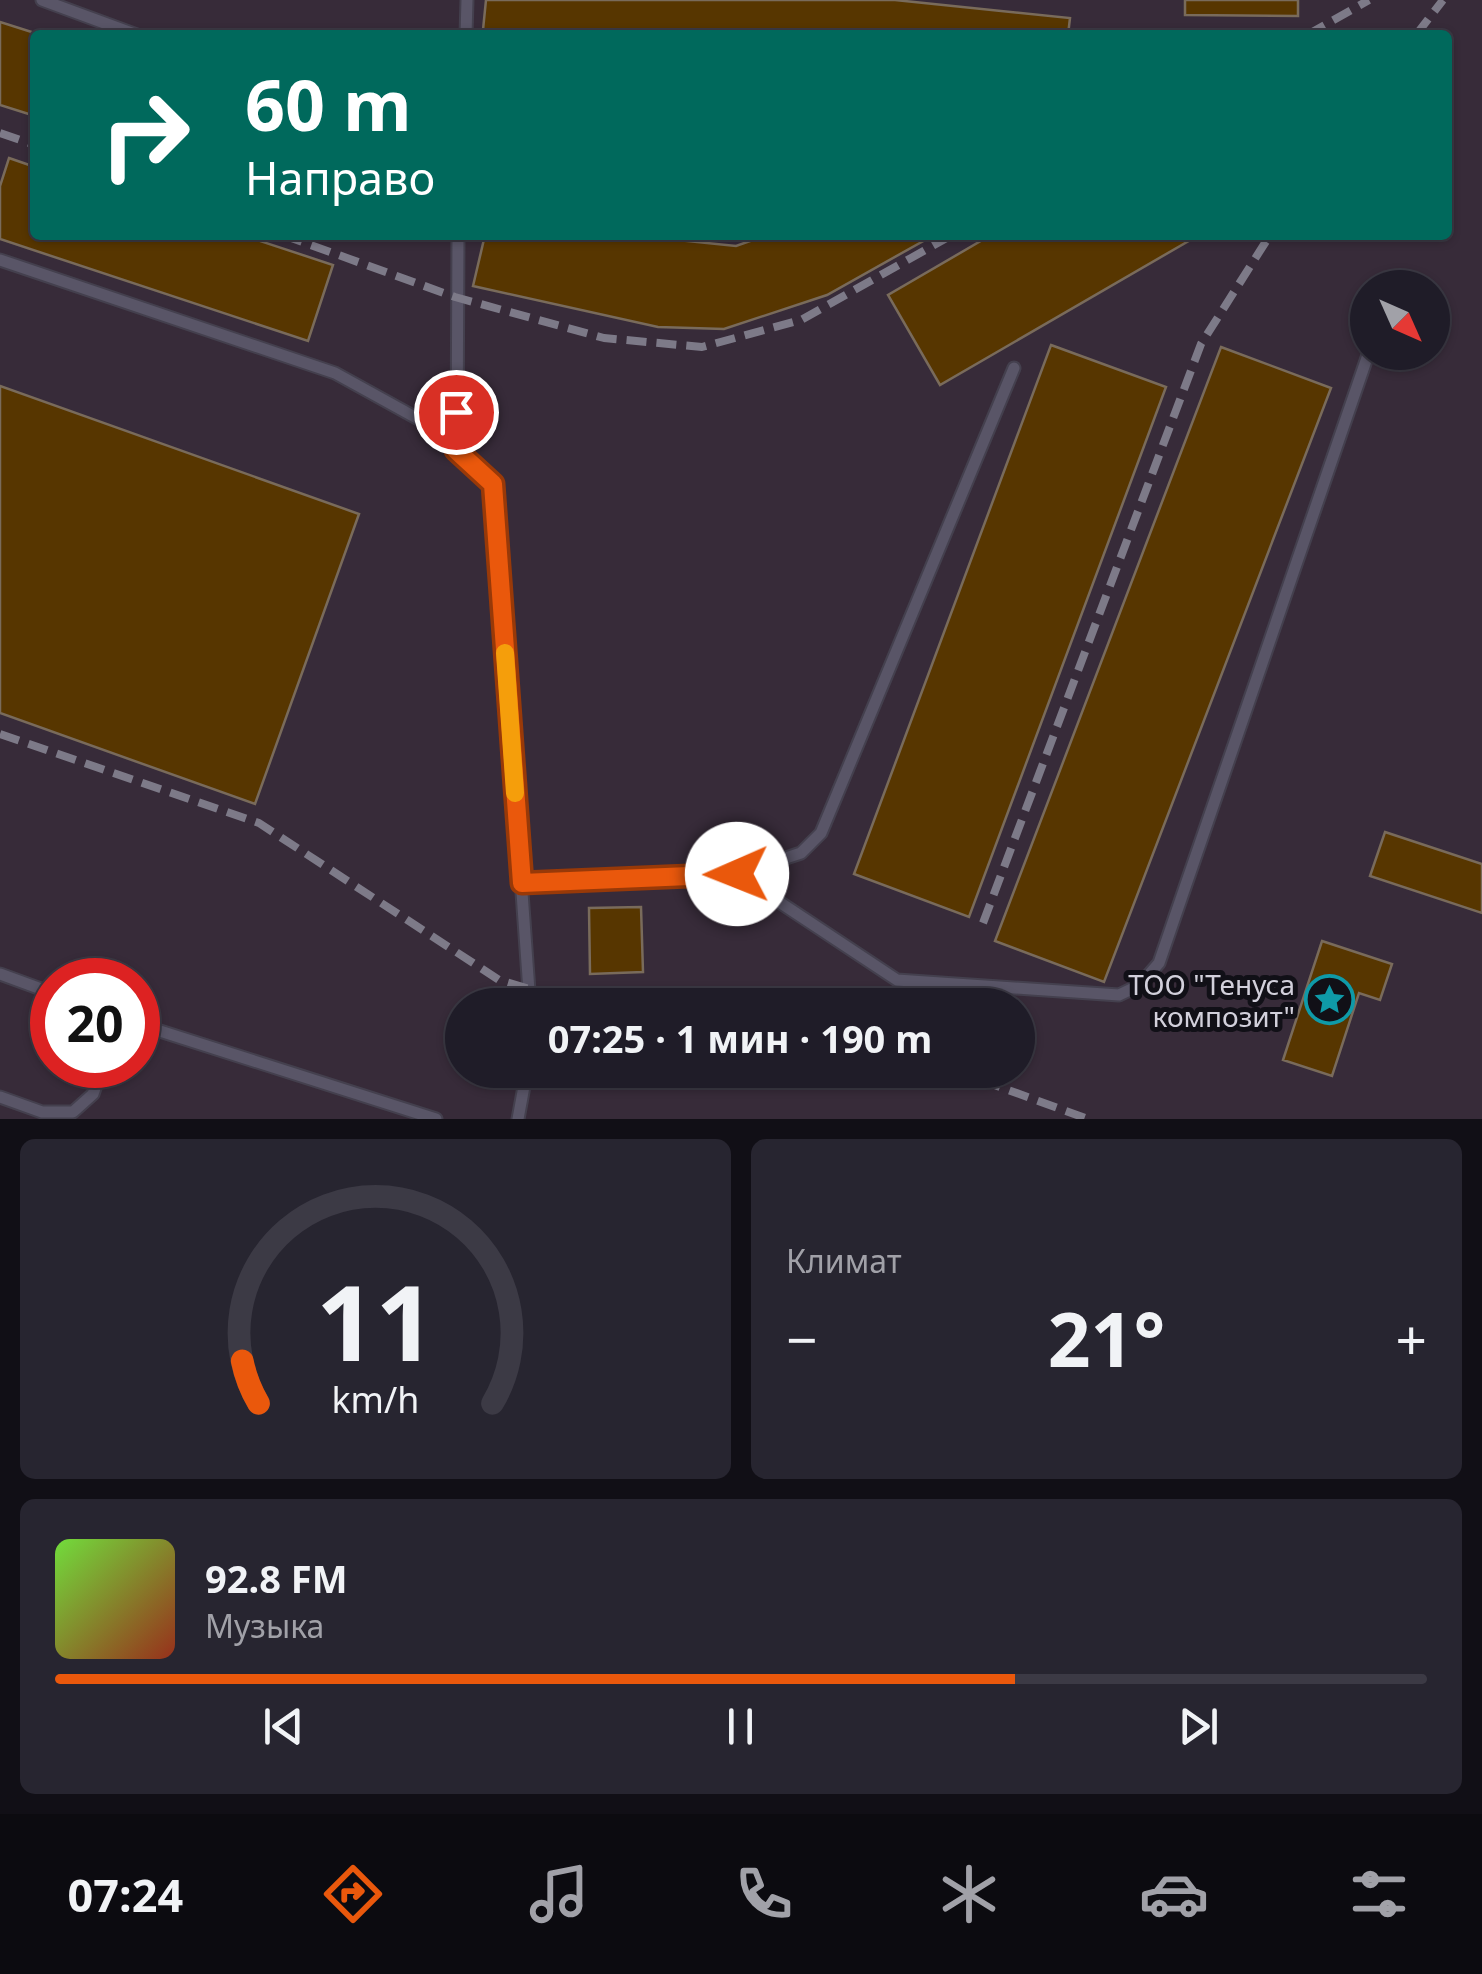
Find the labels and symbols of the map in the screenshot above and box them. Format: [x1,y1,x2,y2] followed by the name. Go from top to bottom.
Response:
[1350,270,1450,370] north arrow
[414,370,499,455] pin
[685,822,789,926] position arrow
[30,958,160,1088] speed limit sign: 20
[1128,965,1295,1035] place label: ТОО "Тенуса композит"
[1304,974,1356,1026] place icon: ТОО "Тенуса композит"

